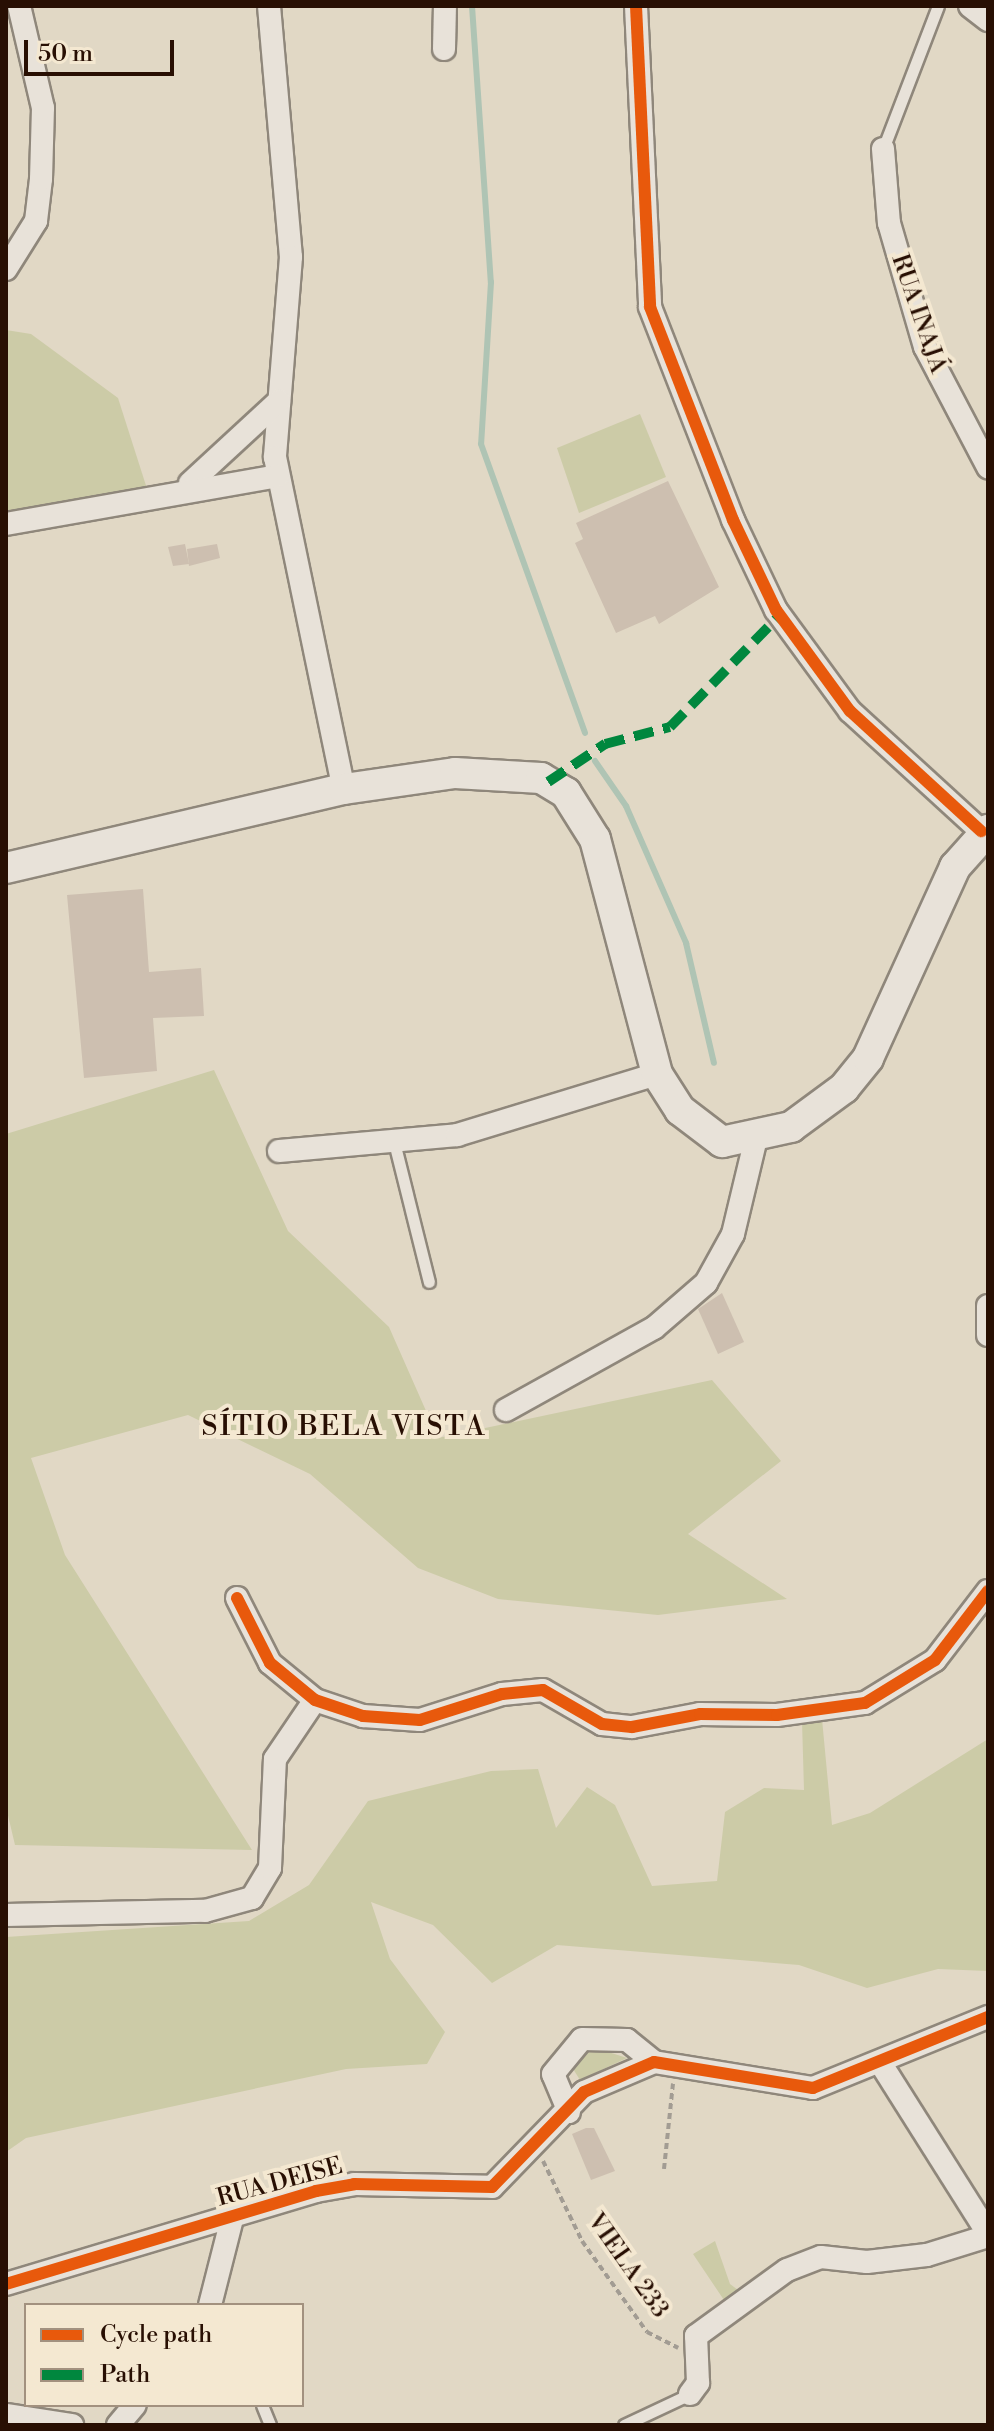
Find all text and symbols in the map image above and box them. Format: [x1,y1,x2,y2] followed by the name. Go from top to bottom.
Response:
[28,24,178,74] scale bar
[38,39,93,69] text: 50 m
[884,251,952,377] street label: RUA INAJÁ
[202,1410,486,1444] district label: SÍTIO BELA VISTA
[214,2152,346,2214] street label: RUA DEISE
[580,2208,674,2324] street label: VIELA 233
[24,2303,304,2407] legend
[100,2320,212,2350] text: Cycle path
[100,2360,150,2390] text: Path

